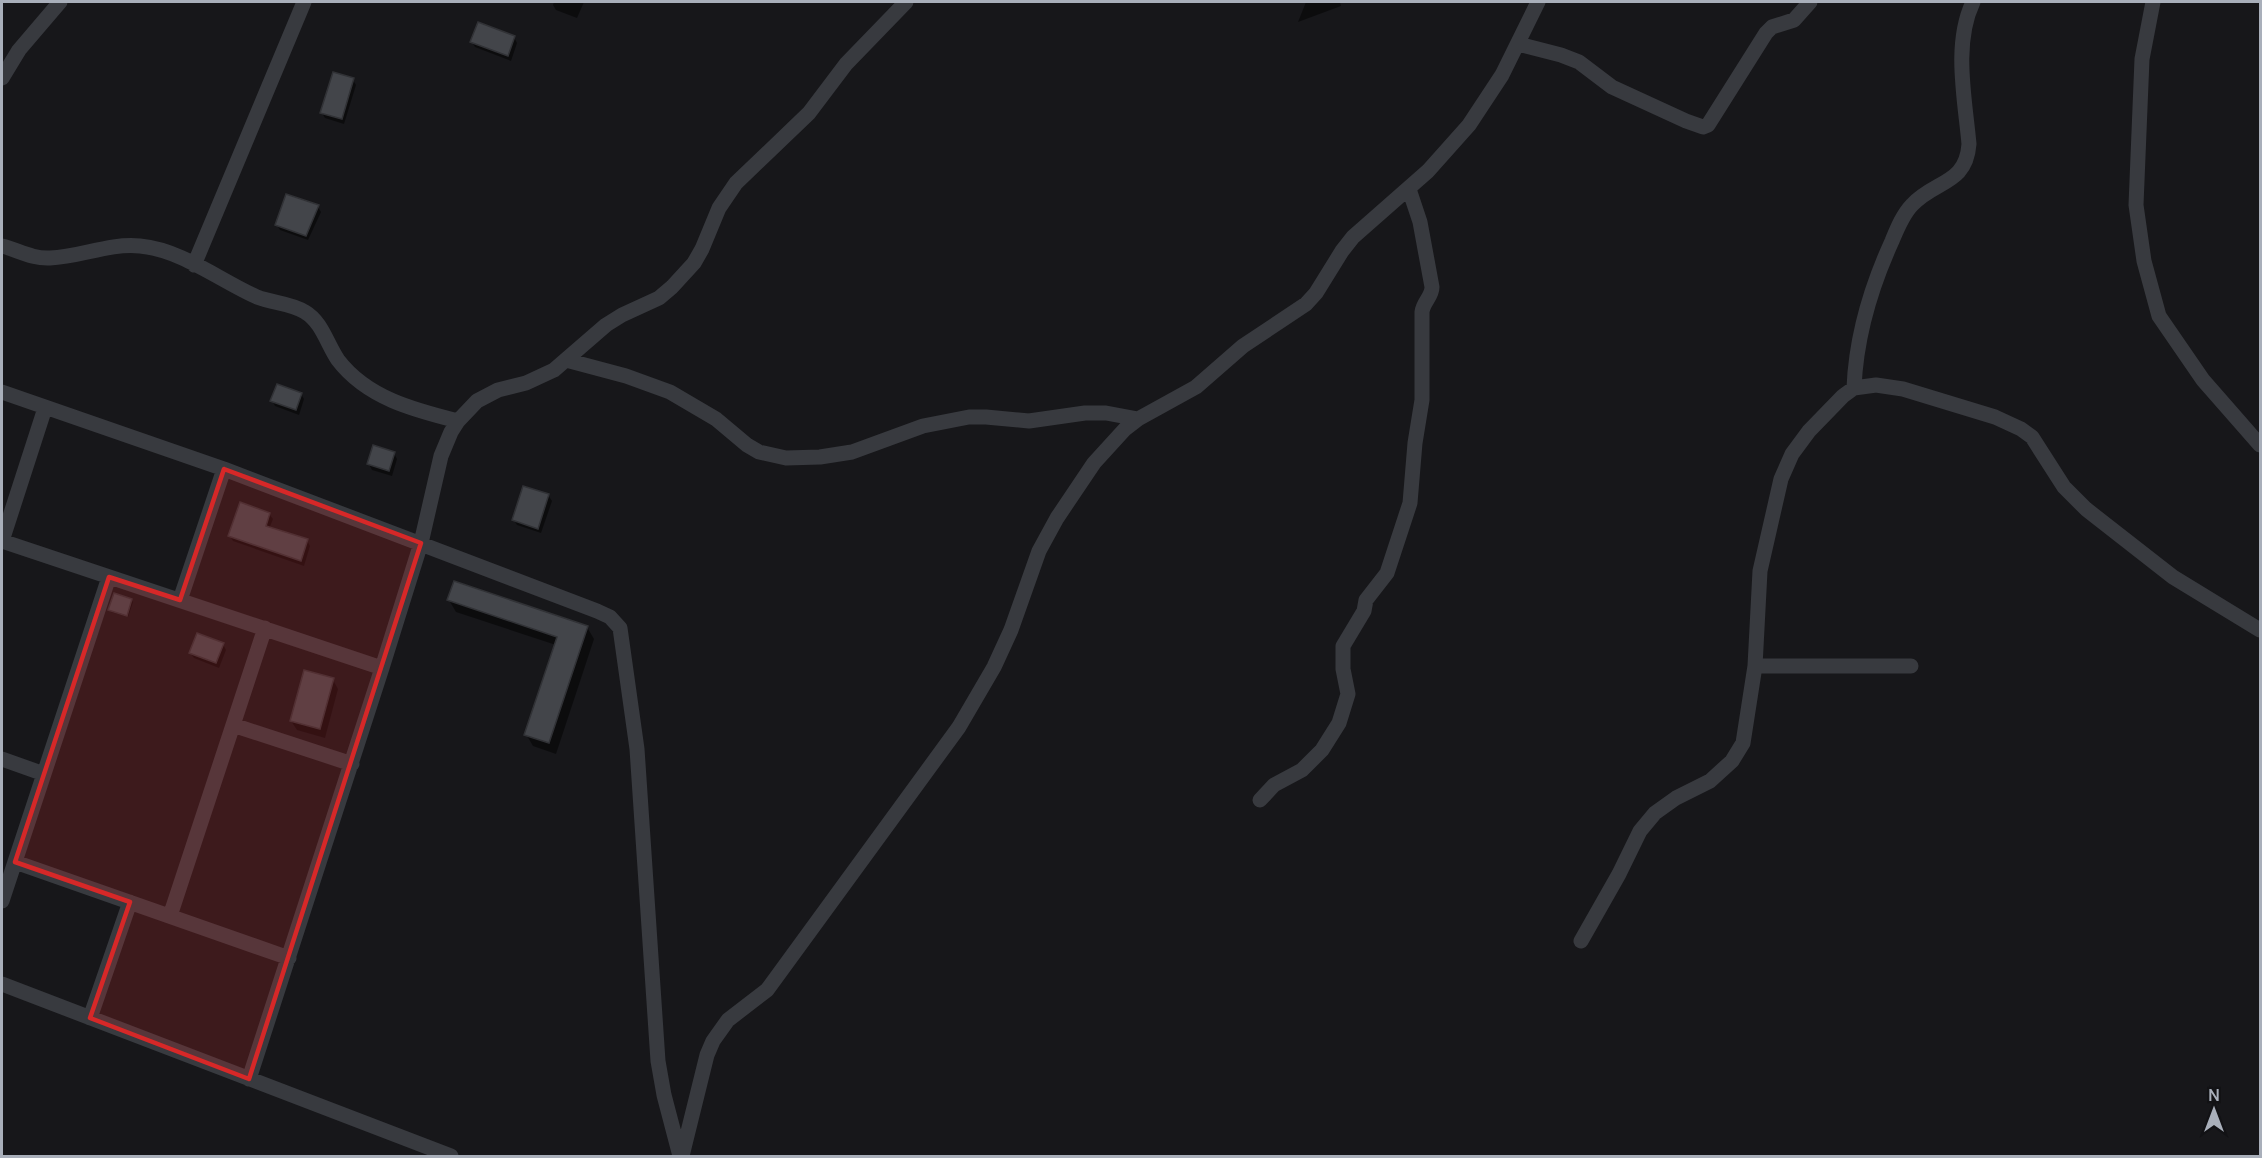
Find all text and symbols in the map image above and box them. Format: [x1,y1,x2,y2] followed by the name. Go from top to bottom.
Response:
[2184,1080,2244,1140] north arrow
[2208,1084,2220,1106] text: N

